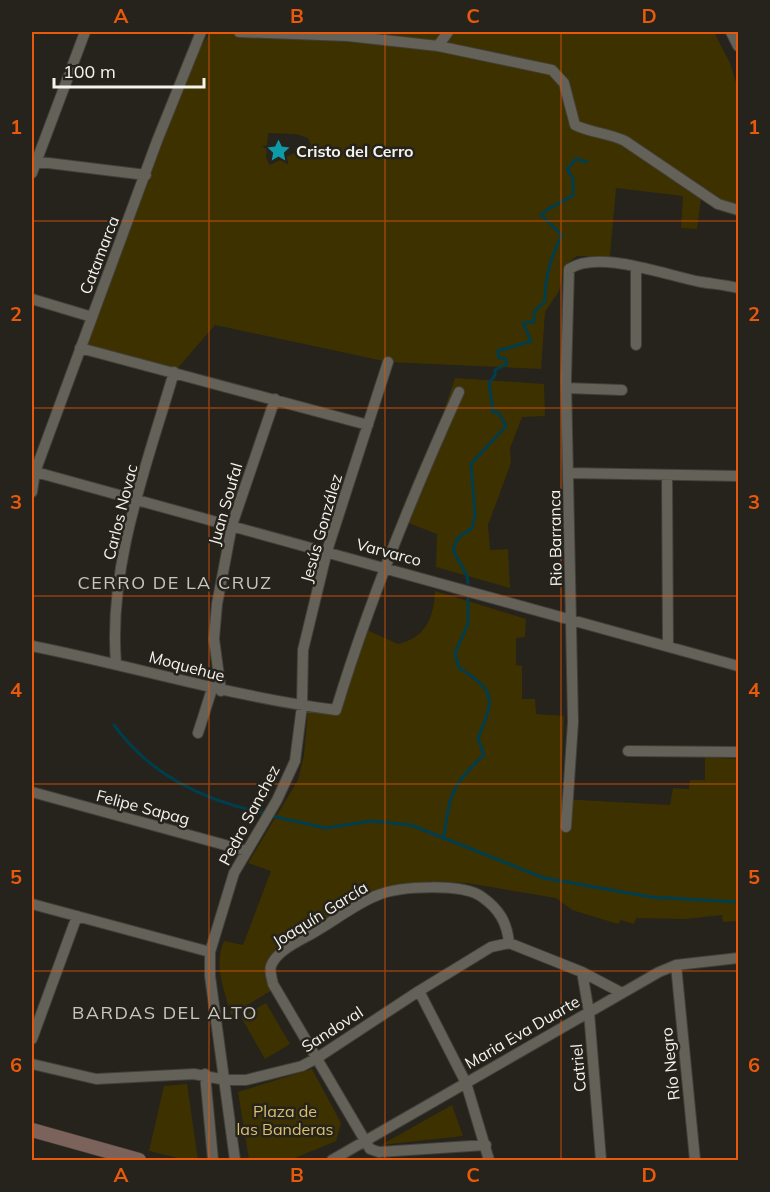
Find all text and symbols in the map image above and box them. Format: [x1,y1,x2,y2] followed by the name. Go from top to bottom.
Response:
[114,3,129,28] text: A
[290,3,304,28] text: B
[466,3,480,28] text: C
[641,3,657,28] text: D
[54,51,204,89] scale bar
[63,60,116,83] text: 100 m
[10,114,22,139] text: 1
[748,114,760,139] text: 1
[265,138,291,164] place icon: Cristo del Cerro
[296,141,414,161] place label: Cristo del Cerro
[75,213,123,297] street label: Catamarca
[10,301,22,326] text: 2
[748,301,760,326] text: 2
[204,461,246,547] street label: Juan Soufal
[98,462,142,562] street label: Carlos Novac
[296,471,346,585] street label: Jesús González
[10,489,22,514] text: 3
[748,489,760,514] text: 3
[544,490,566,586] street label: Rio Barranca
[354,534,424,570] street label: Varvarco
[77,571,273,594] district label: CERRO DE LA CRUZ
[147,646,227,686] street label: Moquehue
[10,677,22,702] text: 4
[748,677,760,702] text: 4
[214,761,284,869] street label: Pedro Sanchez
[94,785,192,829] street label: Felipe Sapag
[10,864,22,889] text: 5
[748,864,760,889] text: 5
[269,877,371,951] street label: Joaquín García
[461,991,583,1073] street label: Maria Eva Duarte
[72,1001,258,1024] district label: BARDAS DEL ALTO
[297,1002,367,1056] street label: Sandoval
[656,1026,684,1102] street label: Río Negro
[566,1043,590,1093] street label: Catriel
[10,1052,22,1077] text: 6
[748,1052,760,1077] text: 6
[237,1101,334,1139] park label: Plaza de las Banderas
[114,1162,129,1187] text: A
[290,1162,304,1187] text: B
[466,1162,480,1187] text: C
[641,1162,657,1187] text: D

